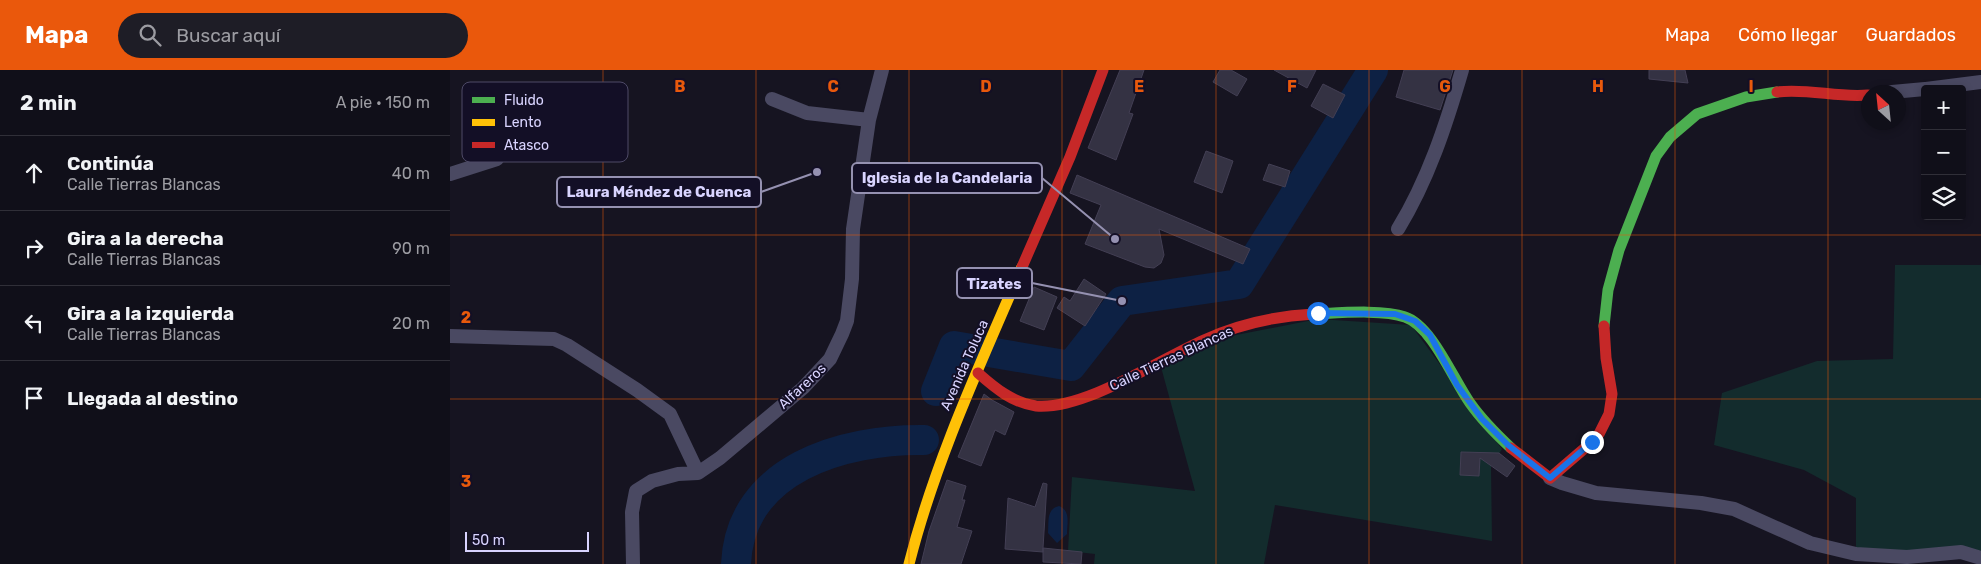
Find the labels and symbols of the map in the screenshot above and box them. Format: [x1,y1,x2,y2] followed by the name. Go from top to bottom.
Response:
[674,77,686,96] text: B
[827,77,839,96] text: C
[980,77,992,96] text: D
[1134,77,1144,96] text: E
[1287,77,1297,96] text: F
[1439,77,1451,96] text: G
[1592,77,1604,96] text: H
[1748,77,1754,96] text: I
[462,82,628,162] legend
[1861,85,1906,130] north arrow
[504,92,544,109] text: Fluido
[504,114,541,131] text: Lento
[504,137,549,154] text: Atasco
[852,163,1042,193] callout: Iglesia de la Candelaria
[862,169,1032,187] text: Iglesia de la Candelaria
[557,177,761,207] callout: Laura Méndez de Cuenca
[567,183,752,201] text: Laura Méndez de Cuenca
[957,268,1032,298] callout: Tizates
[967,275,1021,293] text: Tizates
[1307,302,1330,325] route start
[461,308,471,327] text: 2
[937,317,992,413] street label: Avenida Toluca
[1107,322,1236,395] street label: Calle Tierras Blancas
[775,360,830,413] street label: Alfareros
[1581,431,1604,454] route end
[461,472,471,491] text: 3
[465,529,589,552] scale bar

